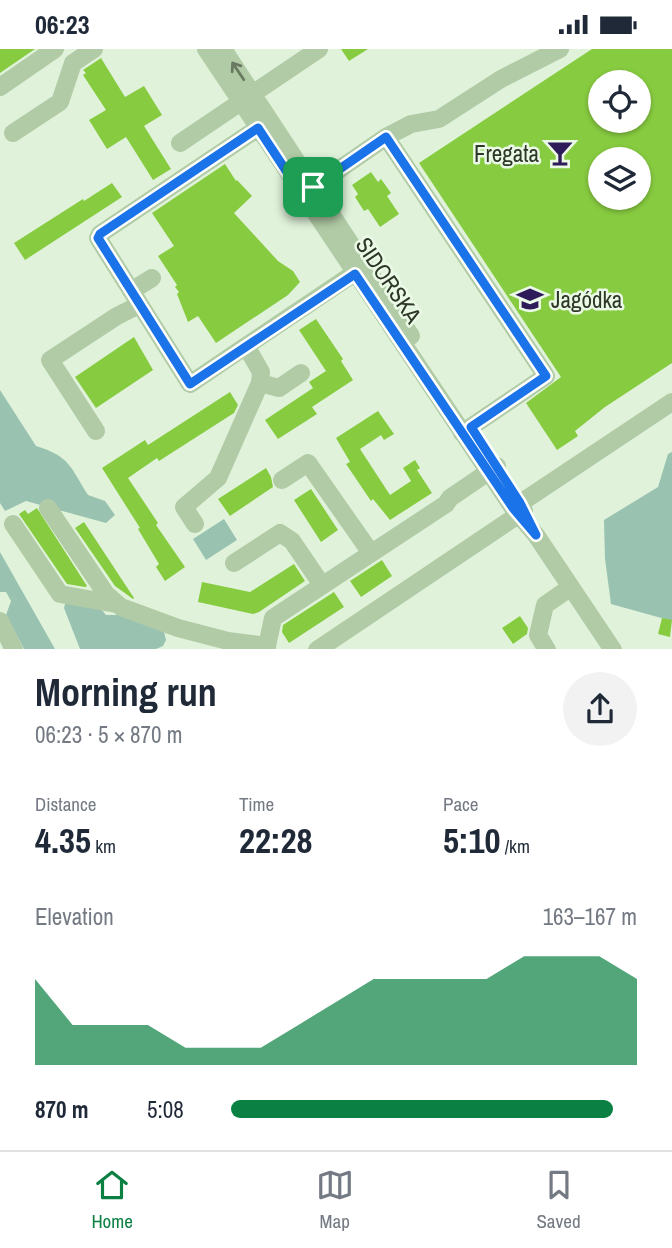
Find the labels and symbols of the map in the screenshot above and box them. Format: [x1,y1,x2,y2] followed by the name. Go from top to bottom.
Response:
[230,62,245,81] one-way arrow
[474,138,540,169] place label: Fregata
[545,138,575,168] bar icon: Fregata
[283,157,343,217] pin
[349,231,429,329] street label: SIDORSKA
[515,284,545,314] school or university icon: Jagódka
[551,284,623,315] place label: Jagódka

